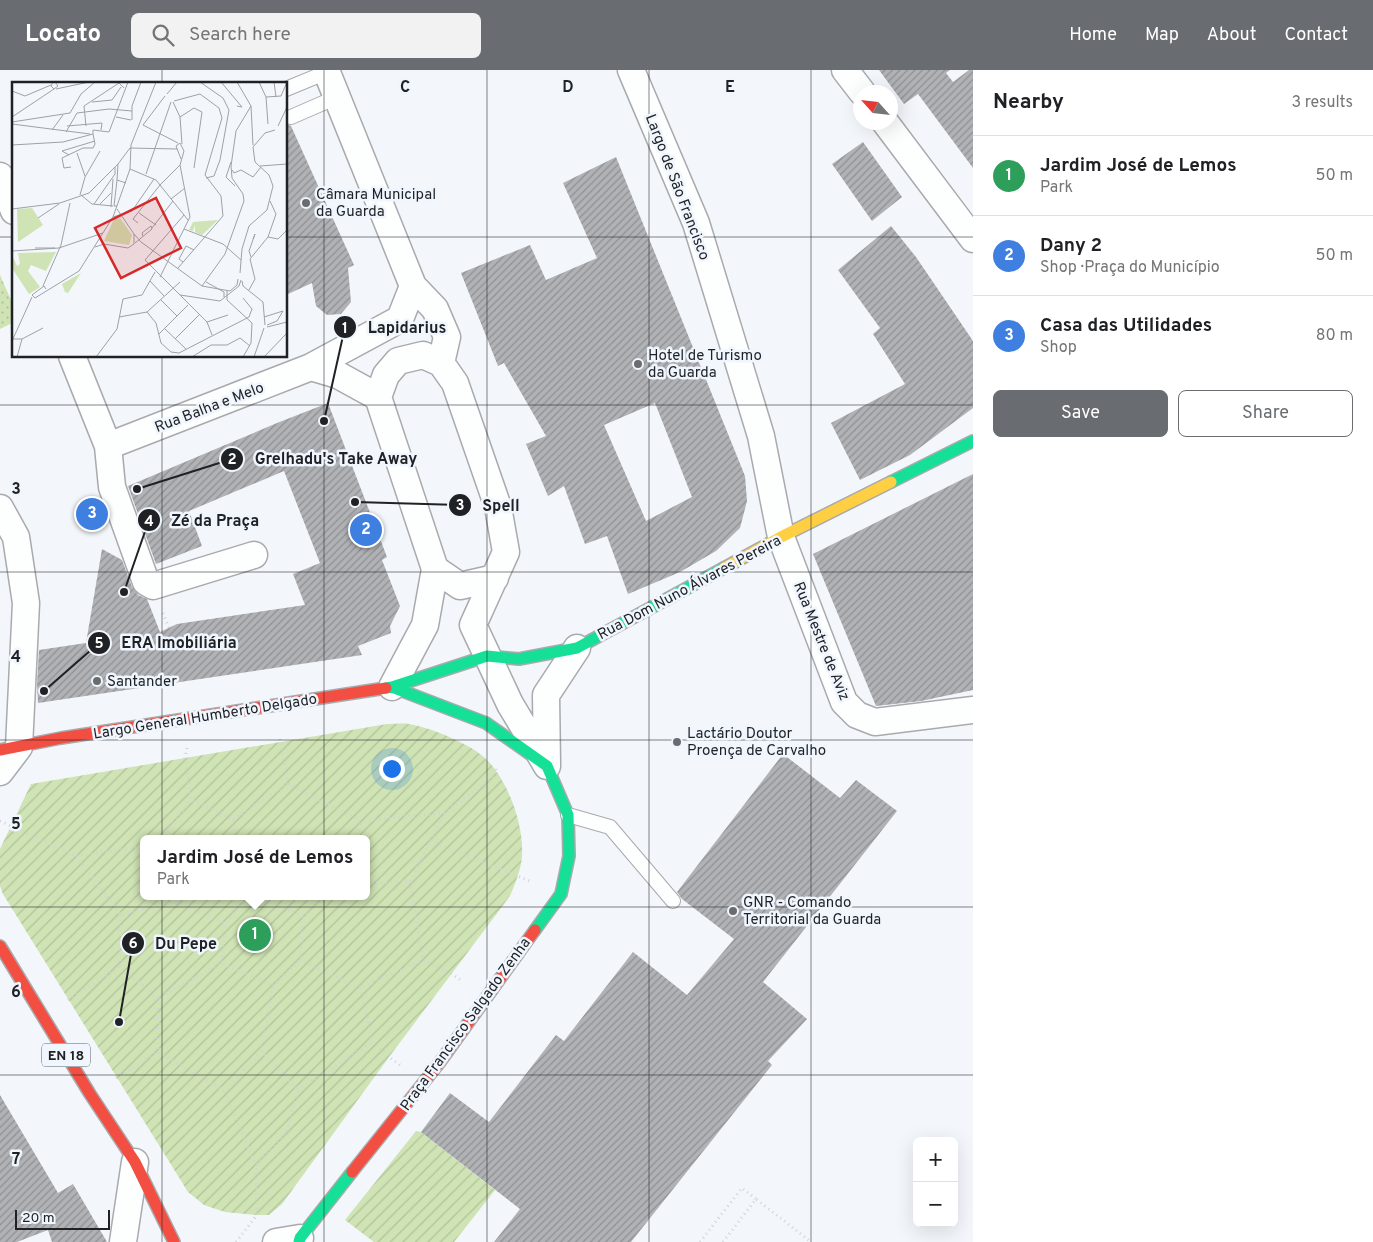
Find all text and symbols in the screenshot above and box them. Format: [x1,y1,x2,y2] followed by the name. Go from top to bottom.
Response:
[131,13,481,58] search box
[25,20,101,50] text: Locato
[149,21,177,49] icon: search
[189,23,291,47] text: Search here
[1069,24,1117,47] text: Home
[1145,24,1179,47] text: Map
[1207,24,1256,47] text: About
[1284,24,1348,47] text: Contact
[400,78,410,98] text: C
[562,78,574,98] text: D
[725,78,735,98] text: E
[12,82,288,358] inset map
[853,85,898,130] north arrow
[993,89,1064,116] text: Nearby
[1291,93,1353,113] text: 3 results
[640,112,713,263] street label: Largo de São Francisco
[1040,154,1237,178] text: Jardim José de Lemos
[1006,166,1012,186] text: 1
[1316,166,1353,186] text: 50 m
[1040,178,1073,198] text: Park
[316,186,436,222] place label: Câmara Municipal da Guarda
[300,197,312,209] marker: Câmara Municipal da Guarda
[1040,234,1102,258] text: Dany 2
[1004,246,1014,266] text: 2
[1316,246,1353,266] text: 50 m
[1040,258,1220,278] text: Shop · Praça do Município
[333,312,456,343] callout: Lapidarius
[1040,314,1212,338] text: Casa das Utilidades
[368,319,446,339] text: Lapidarius
[342,320,348,339] text: 1
[1004,326,1014,346] text: 3
[1316,326,1353,346] text: 80 m
[1040,338,1077,358] text: Shop
[648,347,762,383] place label: Hotel de Turismo da Guarda
[632,358,644,370] marker: Hotel de Turismo da Guarda
[152,379,267,438] street label: Rua Balha e Melo
[993,390,1168,437] button: Save
[1178,390,1353,437] button: Share
[219,443,427,474] callout: Grelhadu's Take Away
[255,450,417,470] text: Grelhadu's Take Away
[227,451,237,470] text: 2
[11,480,21,500] text: 3
[448,490,530,521] callout: Spell
[76,495,108,533] pin: 3
[456,497,465,516] text: 3
[482,497,520,517] text: Spell
[136,505,269,536] callout: Zé da Praça
[350,511,382,549] pin: 2
[171,512,259,532] text: Zé da Praça
[144,513,154,532] text: 4
[594,531,785,645] street label: Rua Dom Nuno Álvares Pereira
[788,579,853,704] street label: Rua Mestre de Aviz
[86,627,247,658] callout: ERA Imobiliária
[121,634,237,654] text: ERA Imobiliária
[94,635,104,654] text: 5
[11,648,21,668] text: 4
[107,673,177,692] place label: Santander
[91,675,103,687] marker: Santander
[92,690,318,745] street label: Largo General Humberto Delgado
[687,725,826,761] place label: Lactário Doutor Proença de Carvalho
[671,736,683,748] marker: Lactário Doutor Proença de Carvalho
[379,756,405,782] your location
[11,815,21,835] text: 5
[140,835,370,900] popup
[157,846,353,870] text: Jardim José de Lemos
[157,870,190,890] text: Park
[743,894,881,930] place label: GNR - Comando Territorial da Guarda
[727,905,739,917] marker: GNR - Comando Territorial da Guarda
[239,916,271,954] pin: 1
[120,927,227,958] callout: Du Pepe
[128,935,138,954] text: 6
[155,935,217,955] text: Du Pepe
[397,935,535,1115] street label: Praça Francisco Salgado Zenha
[11,983,21,1003] text: 6
[42,1044,90,1066] road number: EN 18
[913,1137,958,1227] map controls
[913,1137,958,1182] button: +
[12,1150,20,1170] text: 7
[913,1182,958,1227] button: −
[15,1207,110,1230] scale bar
[22,1210,55,1227] text: 20 m

